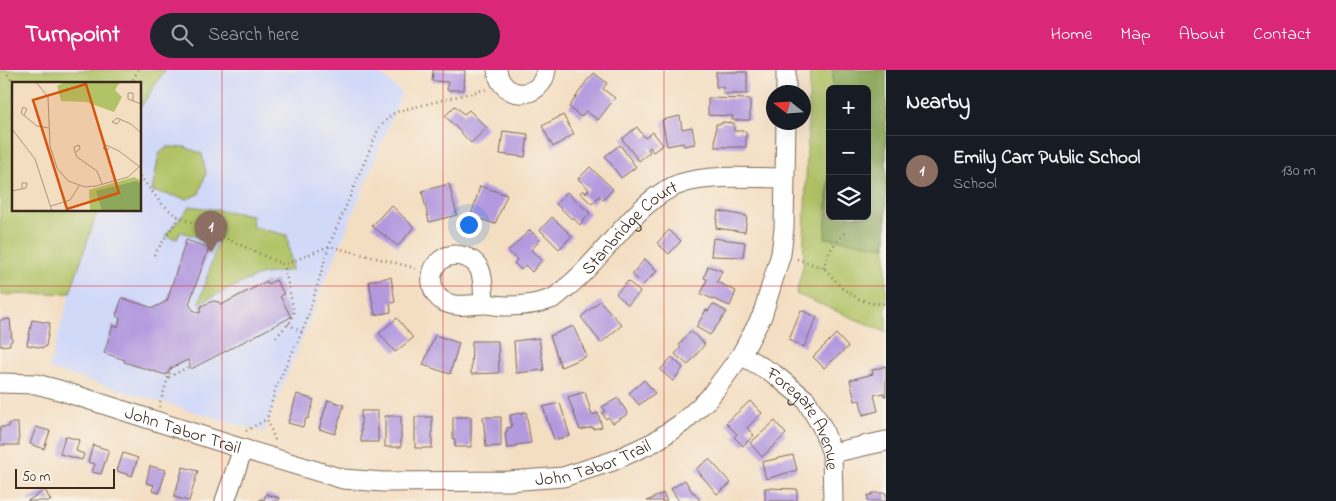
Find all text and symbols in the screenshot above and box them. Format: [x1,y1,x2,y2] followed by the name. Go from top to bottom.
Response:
[150,13,500,58] search box
[25,18,120,53] text: Turnpoint
[168,21,196,49] icon: search
[208,22,299,49] text: Search here
[1051,22,1092,48] text: Home
[1120,22,1151,48] text: Map
[1179,22,1225,48] text: About
[1253,22,1311,48] text: Contact
[12,82,141,211] inset map
[766,85,811,130] north arrow
[826,85,871,220] map controls
[826,85,871,130] button: +
[906,88,970,118] text: Nearby
[826,130,871,175] button: −
[953,145,1140,172] text: Emily Carr Public School
[919,159,925,183] text: 1
[1281,159,1316,183] text: 130 m
[953,172,997,196] text: School
[576,175,682,282] street label: Stanbridge Court
[826,175,871,220] button: layers
[195,211,227,252] pin: 1
[456,212,482,238] your location
[761,361,843,471] street label: Foregate Avenue
[121,401,244,462] street label: John Tabor Trail
[534,434,656,494] street label: John Tabor Trail
[15,466,115,489] scale bar
[22,467,50,488] text: 50 m

